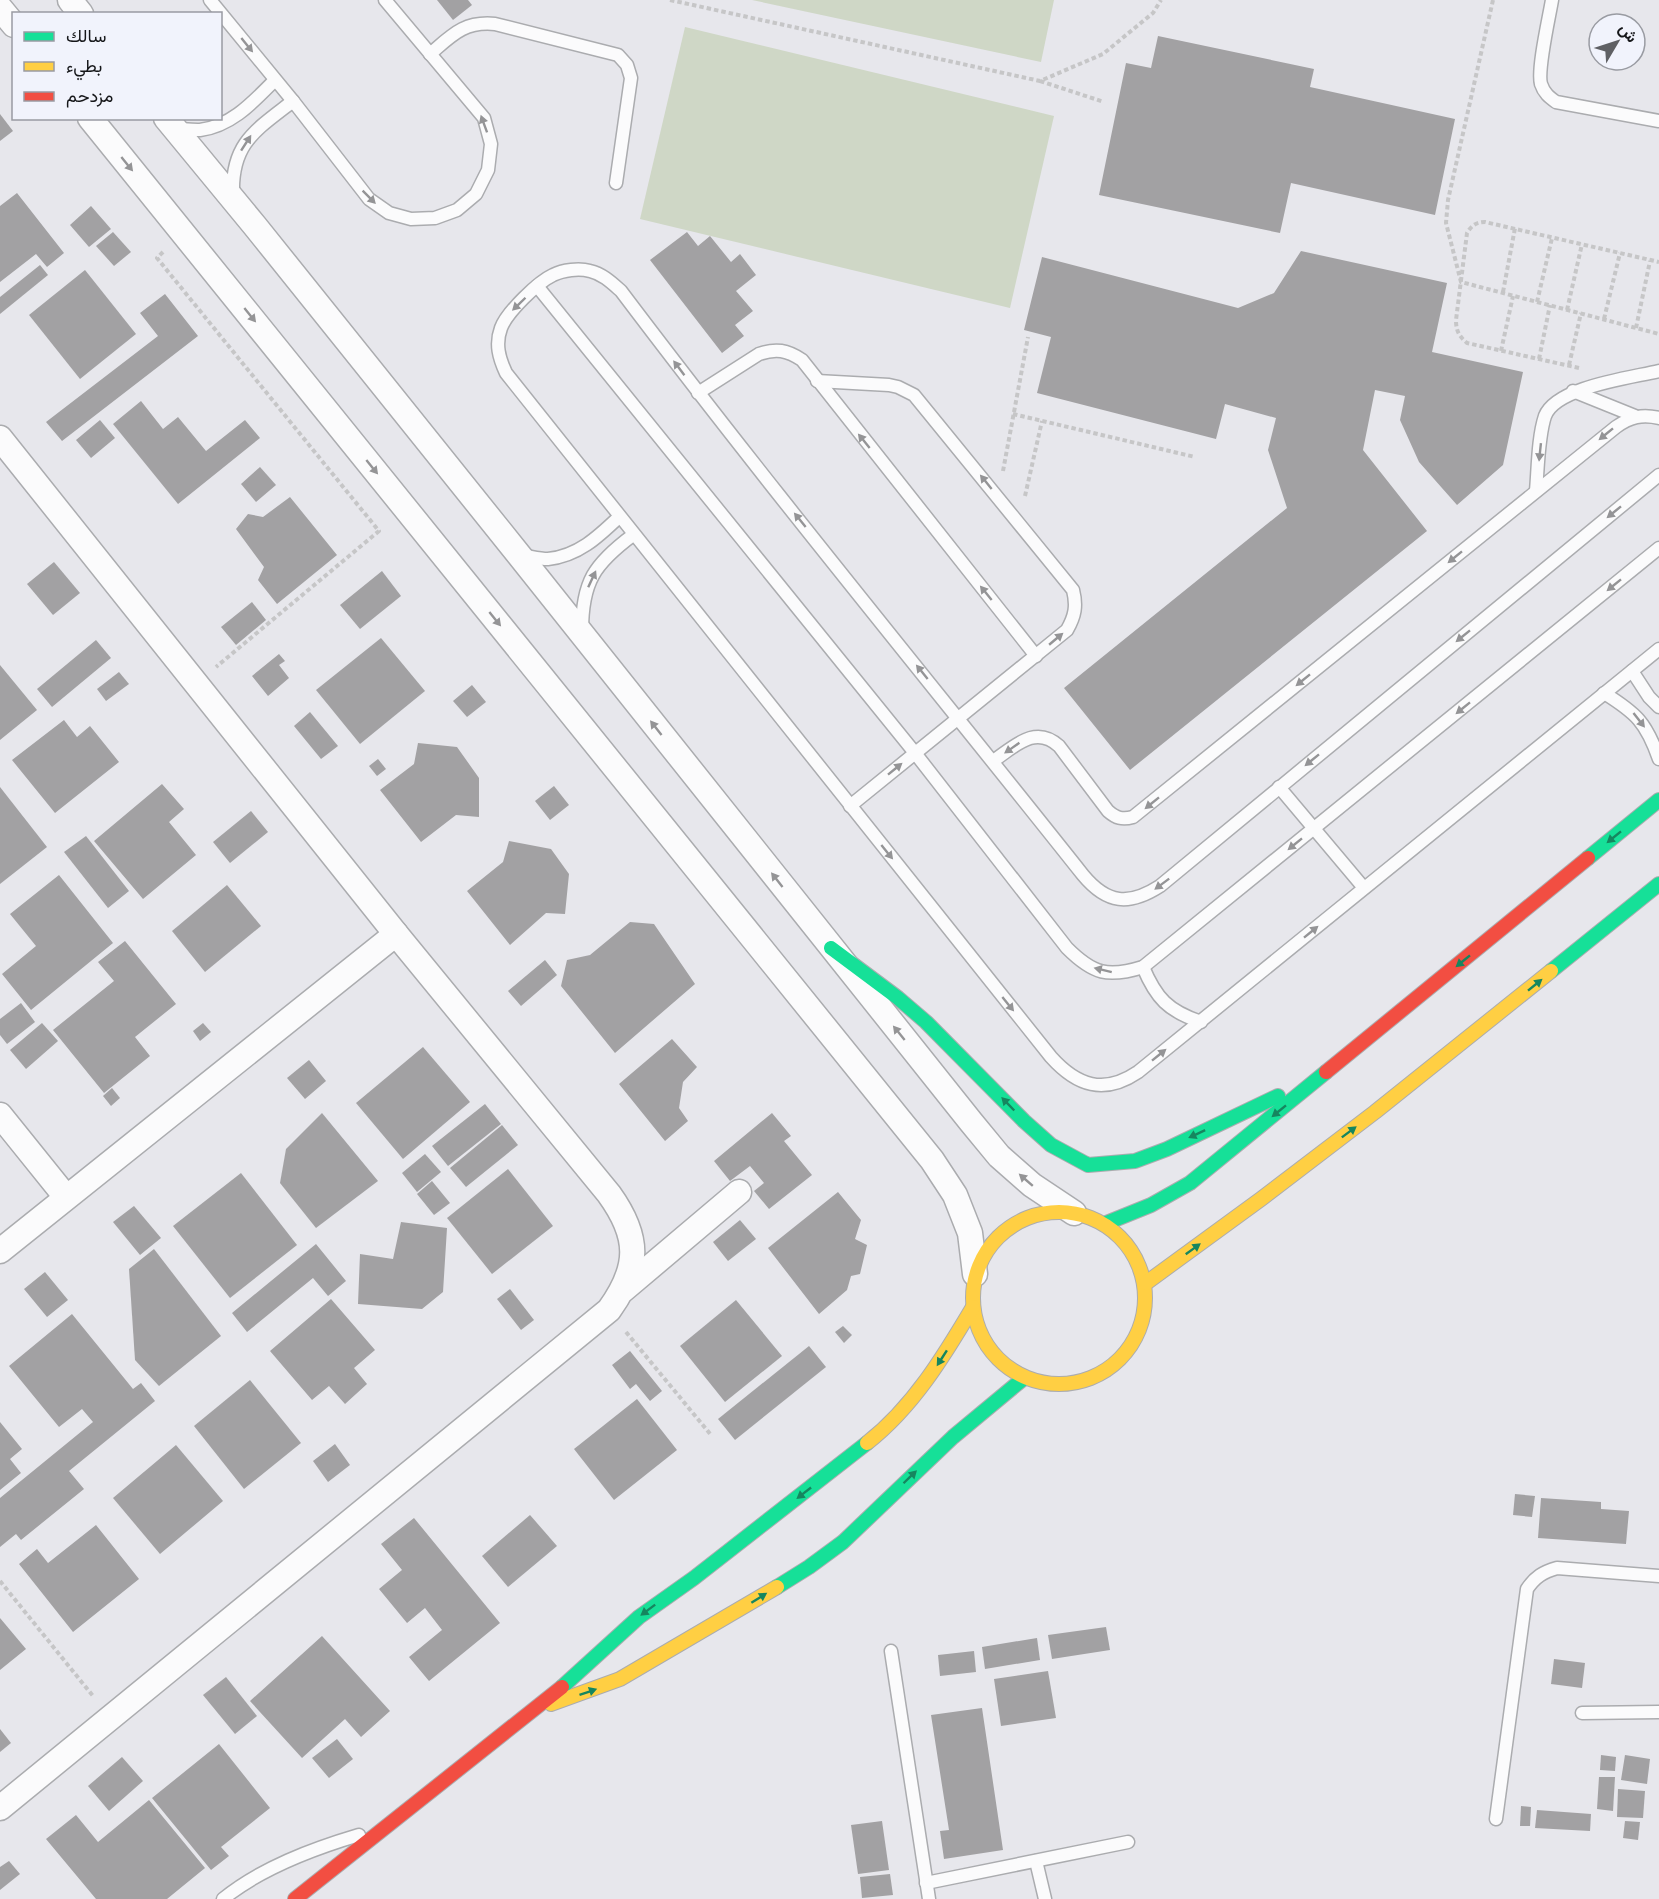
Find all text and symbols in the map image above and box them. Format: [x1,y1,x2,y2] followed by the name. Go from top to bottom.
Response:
[12,12,222,120] legend
[1587,12,1647,72] north arrow
[1615,18,1643,46] text: ش
[66,23,106,47] text: سالك
[240,38,252,53] one-way arrow
[66,53,102,81] text: بطيء
[66,83,113,108] text: مزدحم
[479,115,489,133] one-way arrow
[240,135,251,151] one-way arrow
[120,156,133,171] one-way arrow
[362,190,376,204] one-way arrow
[512,297,526,311] one-way arrow
[243,307,256,323] one-way arrow
[673,360,685,375] one-way arrow
[1599,428,1614,440] one-way arrow
[858,433,871,449] one-way arrow
[1535,443,1545,462] one-way arrow
[366,459,379,475] one-way arrow
[980,475,993,490] one-way arrow
[1606,506,1622,519] one-way arrow
[794,513,807,528] one-way arrow
[1447,550,1463,563] one-way arrow
[588,570,597,587] one-way arrow
[1606,578,1622,591] one-way arrow
[981,586,993,601] one-way arrow
[488,611,501,627] one-way arrow
[1456,629,1471,642] one-way arrow
[1048,633,1063,646] one-way arrow
[916,664,929,680] one-way arrow
[1295,673,1311,686] one-way arrow
[1455,701,1470,714] one-way arrow
[1632,712,1645,728] one-way arrow
[650,720,662,735] one-way arrow
[1004,742,1020,753] one-way arrow
[1305,753,1320,766] one-way arrow
[888,764,903,776] one-way arrow
[1144,796,1160,809] one-way arrow
[1606,831,1622,844] one-way arrow
[1287,838,1303,851] one-way arrow
[880,844,893,860] one-way arrow
[771,872,784,888] one-way arrow
[1154,877,1170,890] one-way arrow
[1303,926,1318,939] one-way arrow
[1455,954,1471,967] one-way arrow
[1094,965,1112,975] one-way arrow
[1527,979,1542,991] one-way arrow
[1002,997,1014,1012] one-way arrow
[892,1025,905,1041] one-way arrow
[1152,1049,1167,1062] one-way arrow
[1001,1097,1015,1112] one-way arrow
[1272,1104,1287,1116] one-way arrow
[1341,1126,1357,1138] one-way arrow
[1188,1130,1205,1139] one-way arrow
[1019,1174,1034,1187] one-way arrow
[1185,1243,1200,1255] one-way arrow
[937,1349,948,1366] one-way arrow
[903,1470,918,1484] one-way arrow
[796,1486,811,1498] one-way arrow
[751,1593,767,1604] one-way arrow
[640,1604,656,1616] one-way arrow
[579,1686,597,1696] one-way arrow

